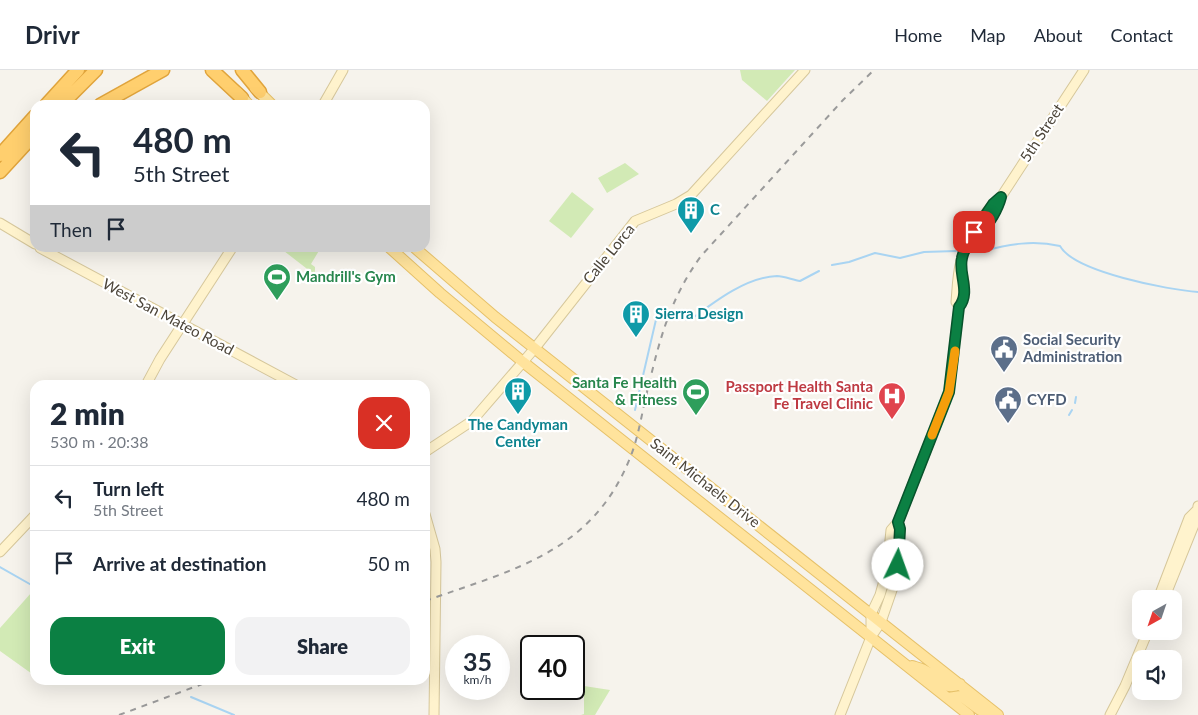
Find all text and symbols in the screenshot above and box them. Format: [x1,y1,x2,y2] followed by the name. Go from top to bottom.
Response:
[25,20,80,49] text: Drivr
[894,24,942,46] text: Home
[970,24,1006,46] text: Map
[1034,24,1083,46] text: About
[1111,24,1173,46] text: Contact
[1016,99,1067,165] street label: 5th Street
[133,118,232,160] text: 480 m
[50,120,115,185] icon: left
[133,160,229,187] text: 5th Street
[676,195,706,234] building icon: C
[710,200,720,218] place label: C
[953,211,995,253] pin
[102,215,130,243] icon: arrive
[50,218,92,241] text: Then
[960,218,988,246] icon: arrive
[579,220,638,287] street label: Calle Lorca
[262,262,292,301] sports icon: Mandrill's Gym
[296,267,396,285] place label: Mandrill's Gym
[100,274,237,358] street label: West San Mateo Road
[621,299,651,338] building icon: Sierra Design
[655,304,743,322] place label: Sierra Design
[1022,330,1122,365] place label: Social Security Administration
[989,334,1019,373] public building icon: Social Security Administration
[572,373,677,408] place label: Santa Fe Health & Fitness
[503,376,533,415] building icon: The Candyman Center
[681,377,711,416] sports icon: Santa Fe Health & Fitness
[726,377,873,412] place label: Passport Health Santa Fe Travel Clinic
[877,381,907,420] hospital icon: Passport Health Santa Fe Travel Clinic
[993,385,1023,424] public building icon: CYFD
[1027,390,1067,408] place label: CYFD
[50,395,125,431] text: 2 min
[358,397,410,449] button: close
[468,415,568,450] place label: The Candyman Center
[50,432,149,451] text: 530 m · 20:38
[647,434,764,531] street label: Saint Michaels Drive
[93,477,164,500] text: Turn left
[50,484,78,512] icon: left
[356,487,410,510] text: 480 m
[93,500,163,519] text: 5th Street
[871,538,923,590] position arrow
[50,549,78,577] icon: arrive
[93,552,266,575] text: Arrive at destination
[367,552,410,575] text: 50 m
[1132,590,1182,640] north arrow
[1132,590,1182,700] map controls
[50,617,225,675] button: Exit
[235,617,410,675] button: Share
[520,635,585,700] speed limit sign: 40
[463,646,492,676] text: 35
[1132,650,1182,700] button: sound
[463,672,492,687] text: km/h

